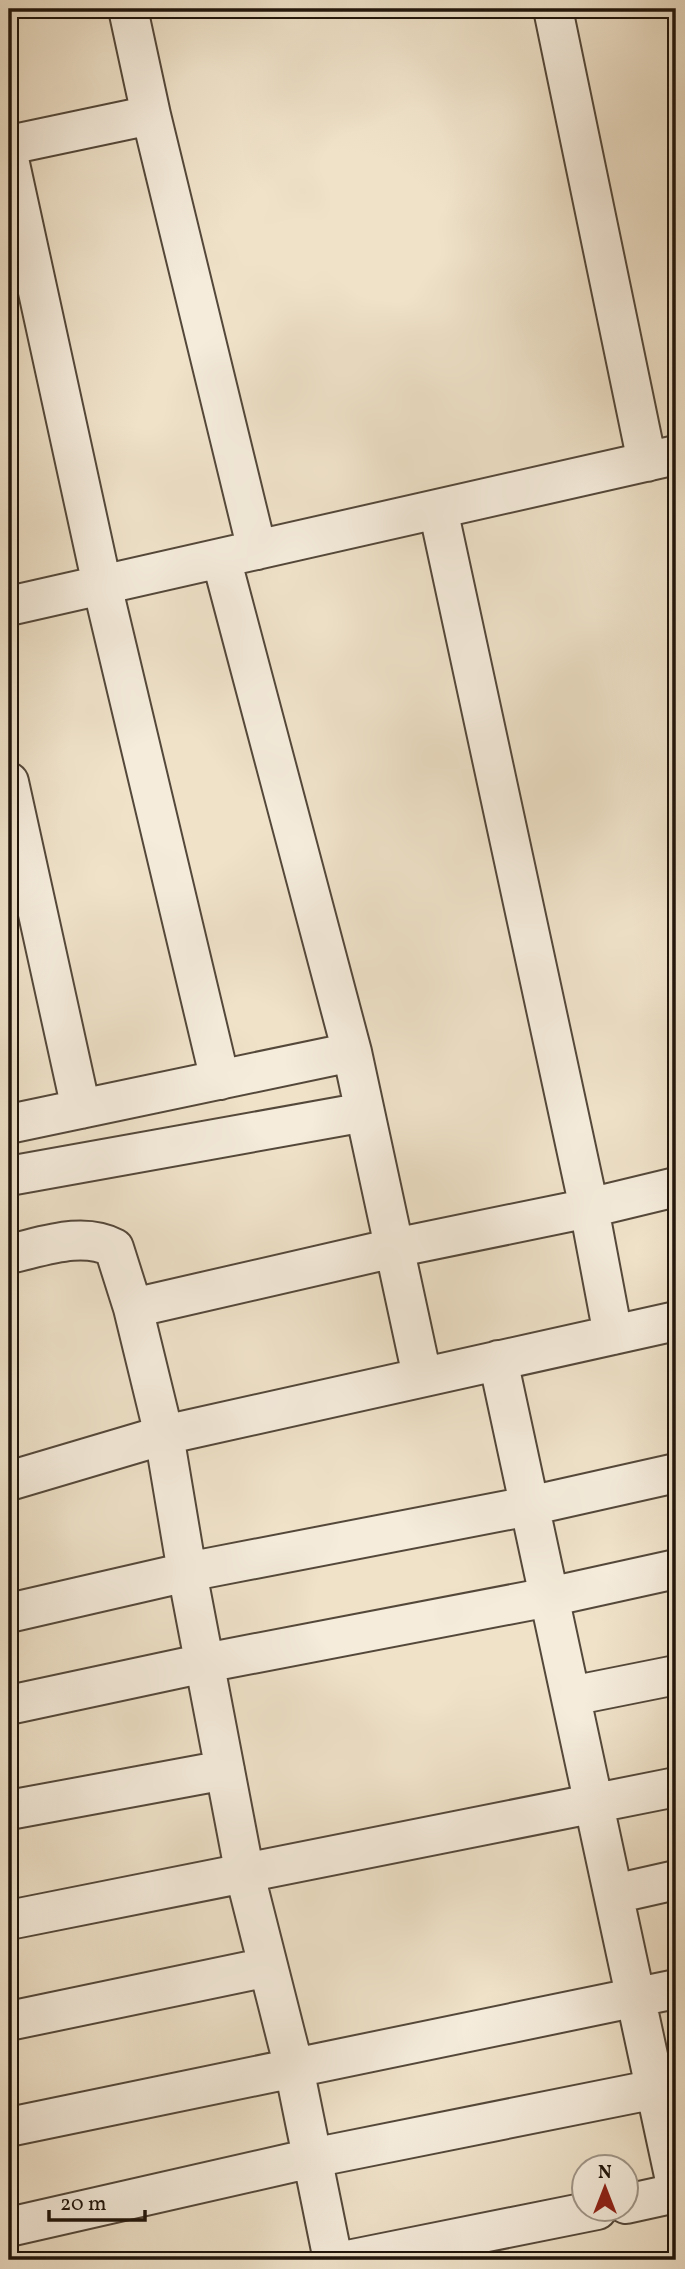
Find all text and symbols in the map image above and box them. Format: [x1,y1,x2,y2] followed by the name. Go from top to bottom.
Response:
[570,2154,640,2224] north arrow
[598,2160,612,2186] text: N
[49,2178,145,2222] scale bar
[60,2190,106,2219] text: 20 m

